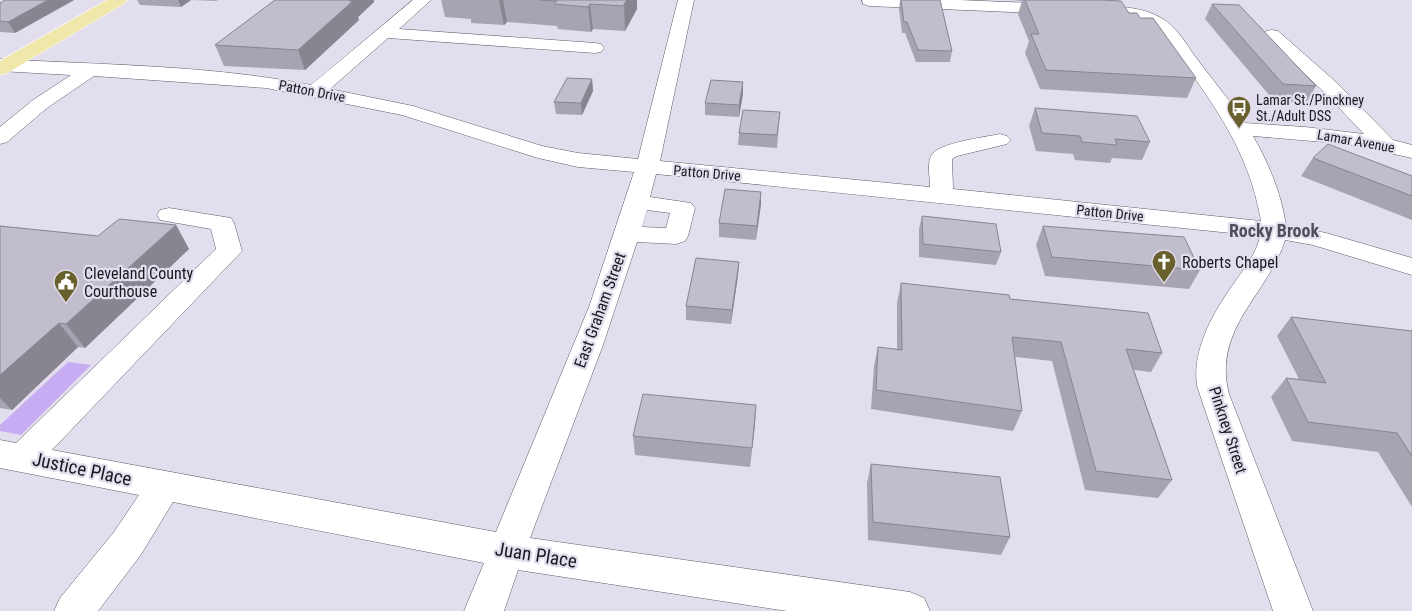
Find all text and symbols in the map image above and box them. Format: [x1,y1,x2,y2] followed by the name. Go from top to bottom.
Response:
[277,77,347,105] street label: Patton Drive
[1256,92,1364,124] place label: Lamar St./Pinckney St./Adult DSS
[1226,95,1252,129] bus stop icon: Lamar St./Pinckney St./Adult DSS
[1316,126,1396,156] street label: Lamar Avenue
[673,162,742,184] street label: Patton Drive
[1076,202,1145,225] street label: Patton Drive
[1229,220,1320,241] district label: Rocky Brook
[570,249,630,370] street label: East Graham Street
[1151,249,1177,283] church icon: Roberts Chapel
[1182,253,1278,272] place label: Roberts Chapel
[84,264,193,301] place label: Cleveland County Courthouse
[53,269,79,303] public building icon: Cleveland County Courthouse
[1205,384,1251,476] street label: Pinkney Street
[30,447,134,491] street label: Justice Place
[493,537,579,573] street label: Juan Place

